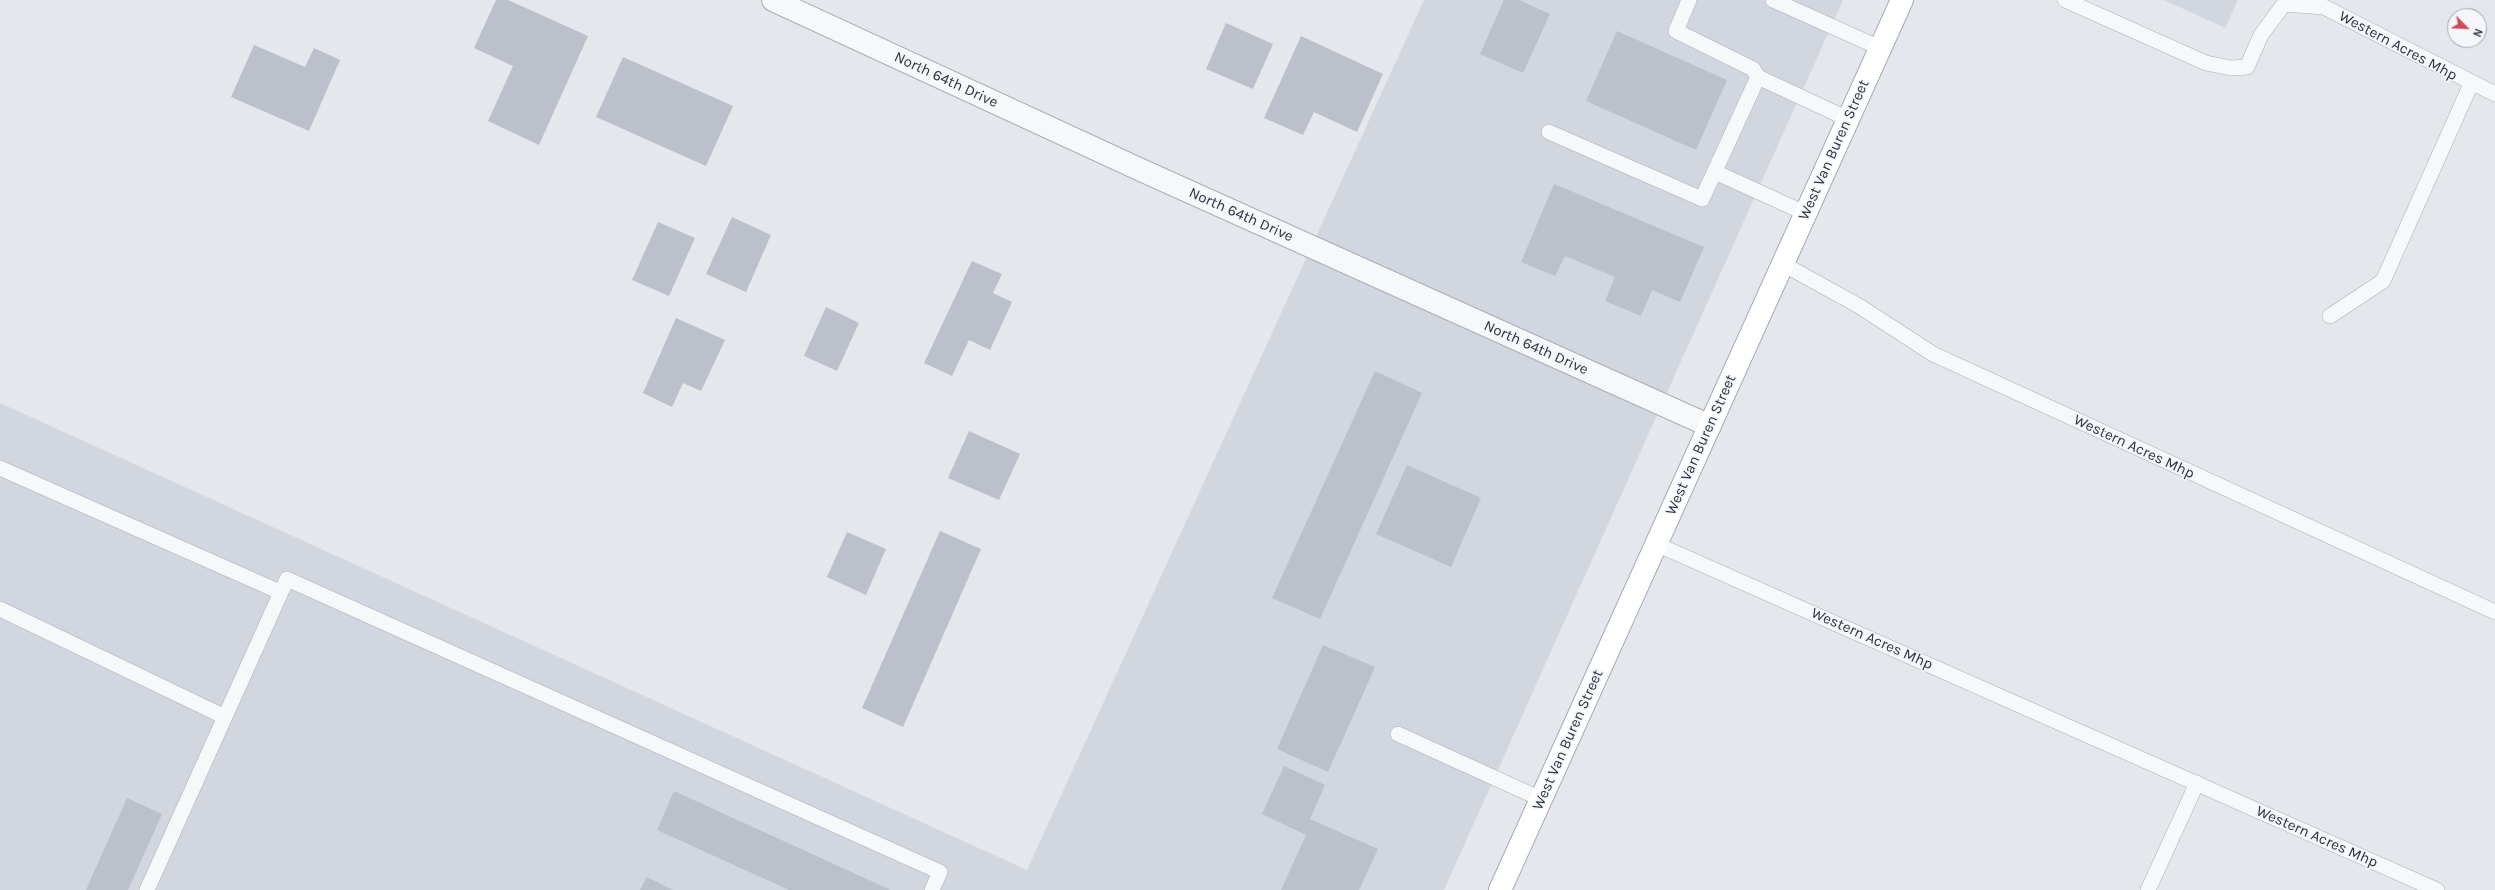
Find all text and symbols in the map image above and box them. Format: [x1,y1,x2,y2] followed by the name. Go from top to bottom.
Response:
[2336,7,2460,85] street label: Western Acres Mhp
[2447,8,2487,48] north arrow
[2470,26,2485,39] text: N
[891,48,1001,112] street label: North 64th Drive
[1795,77,1873,223] street label: West Van Buren Street
[1186,184,1296,246] street label: North 64th Drive
[1481,317,1591,379] street label: North 64th Drive
[1662,372,1740,518] street label: West Van Buren Street
[2071,411,2197,483] street label: Western Acres Mhp
[1808,604,1936,674] street label: Western Acres Mhp
[1529,667,1607,813] street label: West Van Buren Street
[2253,802,2381,872] street label: Western Acres Mhp

